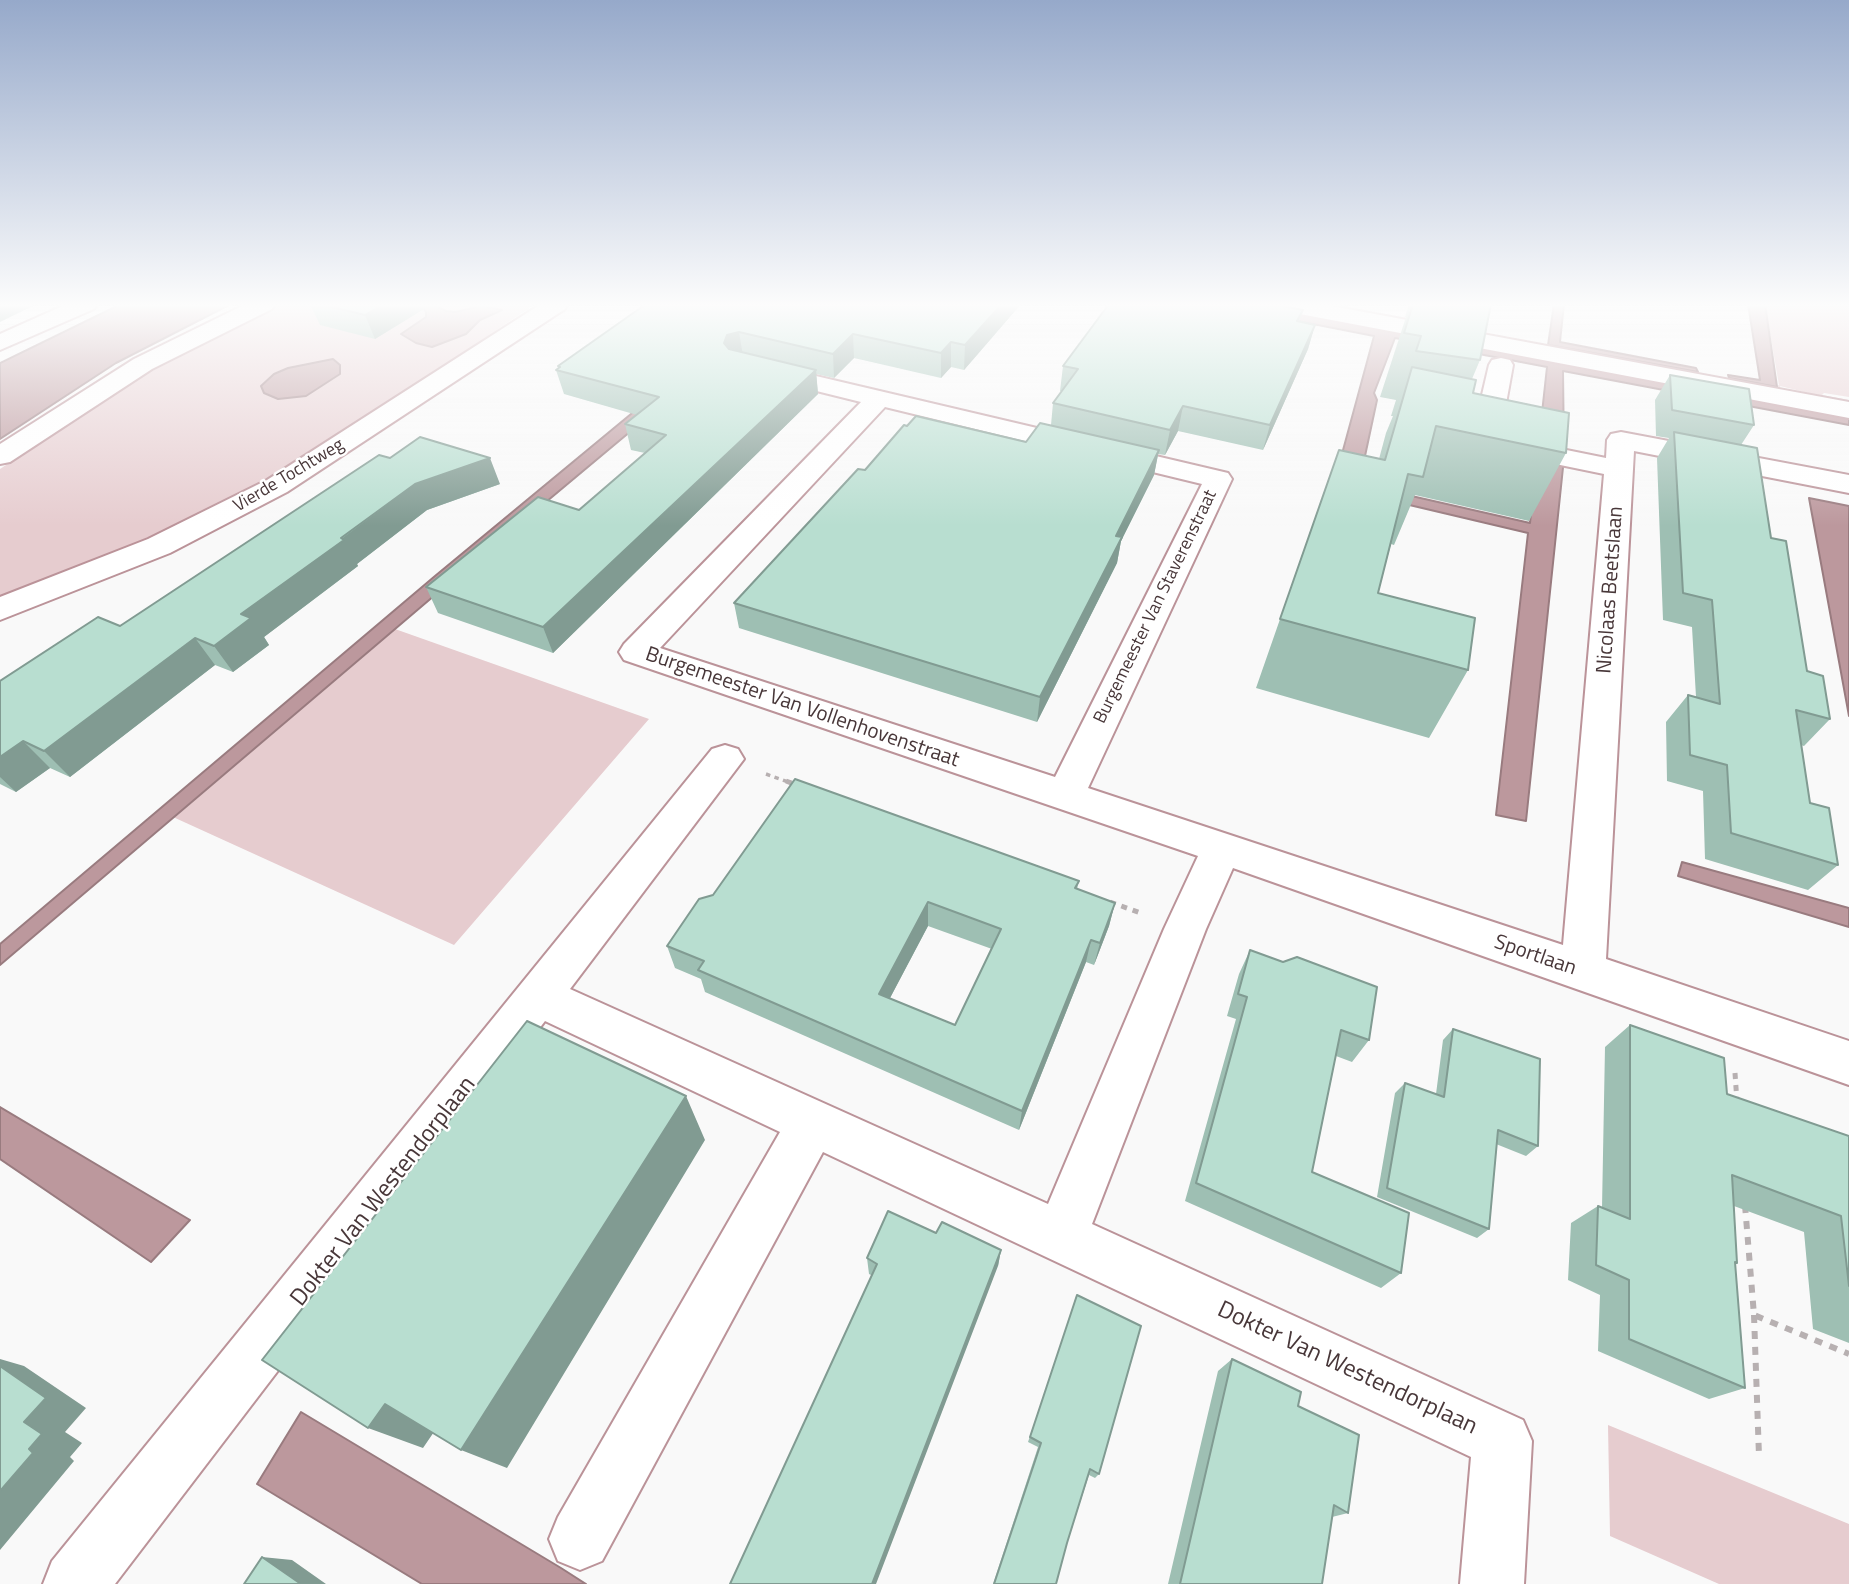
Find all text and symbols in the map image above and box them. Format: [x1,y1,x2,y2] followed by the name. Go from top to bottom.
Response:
[230,435,348,517] street label: Vierde Tochtweg
[1090,487,1222,727] street label: Burgemeester Van Staverenstraat
[1593,506,1629,674] street label: Nicolaas Beetslaan
[642,642,962,774] street label: Burgemeester Van Vollenhovenstraat
[1491,930,1579,982] street label: Sportlaan
[285,1071,483,1313] street label: Dokter Van Westendorplaan
[1212,1296,1482,1442] street label: Dokter Van Westendorplaan

